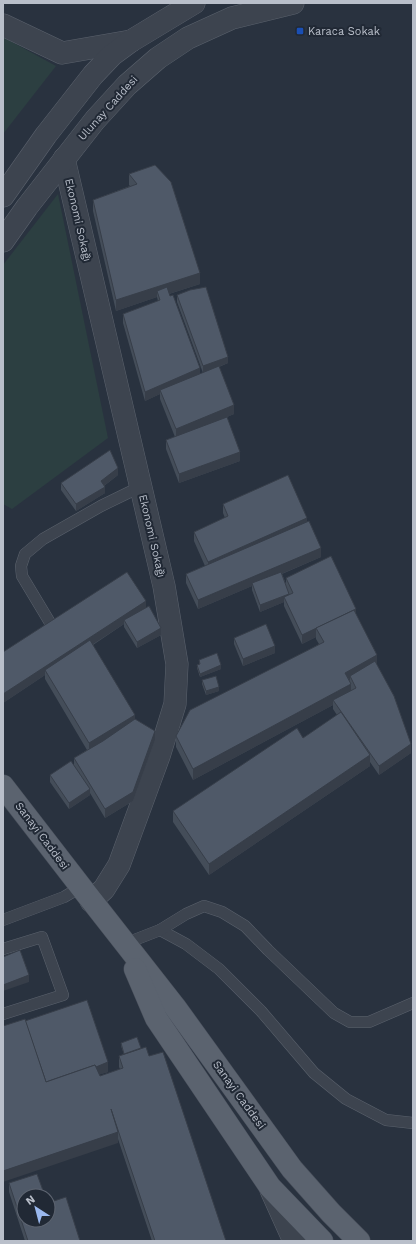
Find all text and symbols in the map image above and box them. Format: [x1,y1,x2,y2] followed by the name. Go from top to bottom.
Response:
[308,25,380,38] place label: Karaca Sokak
[295,26,305,36] marker: Karaca Sokak
[76,73,140,143] street label: Ulunay Caddesi
[62,177,94,263] street label: Ekonomi Sokağı
[136,493,168,579] street label: Ekonomi Sokağı
[12,800,72,872] street label: Sanayi Caddesi
[210,1058,268,1132] street label: Sanayi Caddesi
[16,1188,56,1228] north arrow
[23,1193,38,1208] text: N

